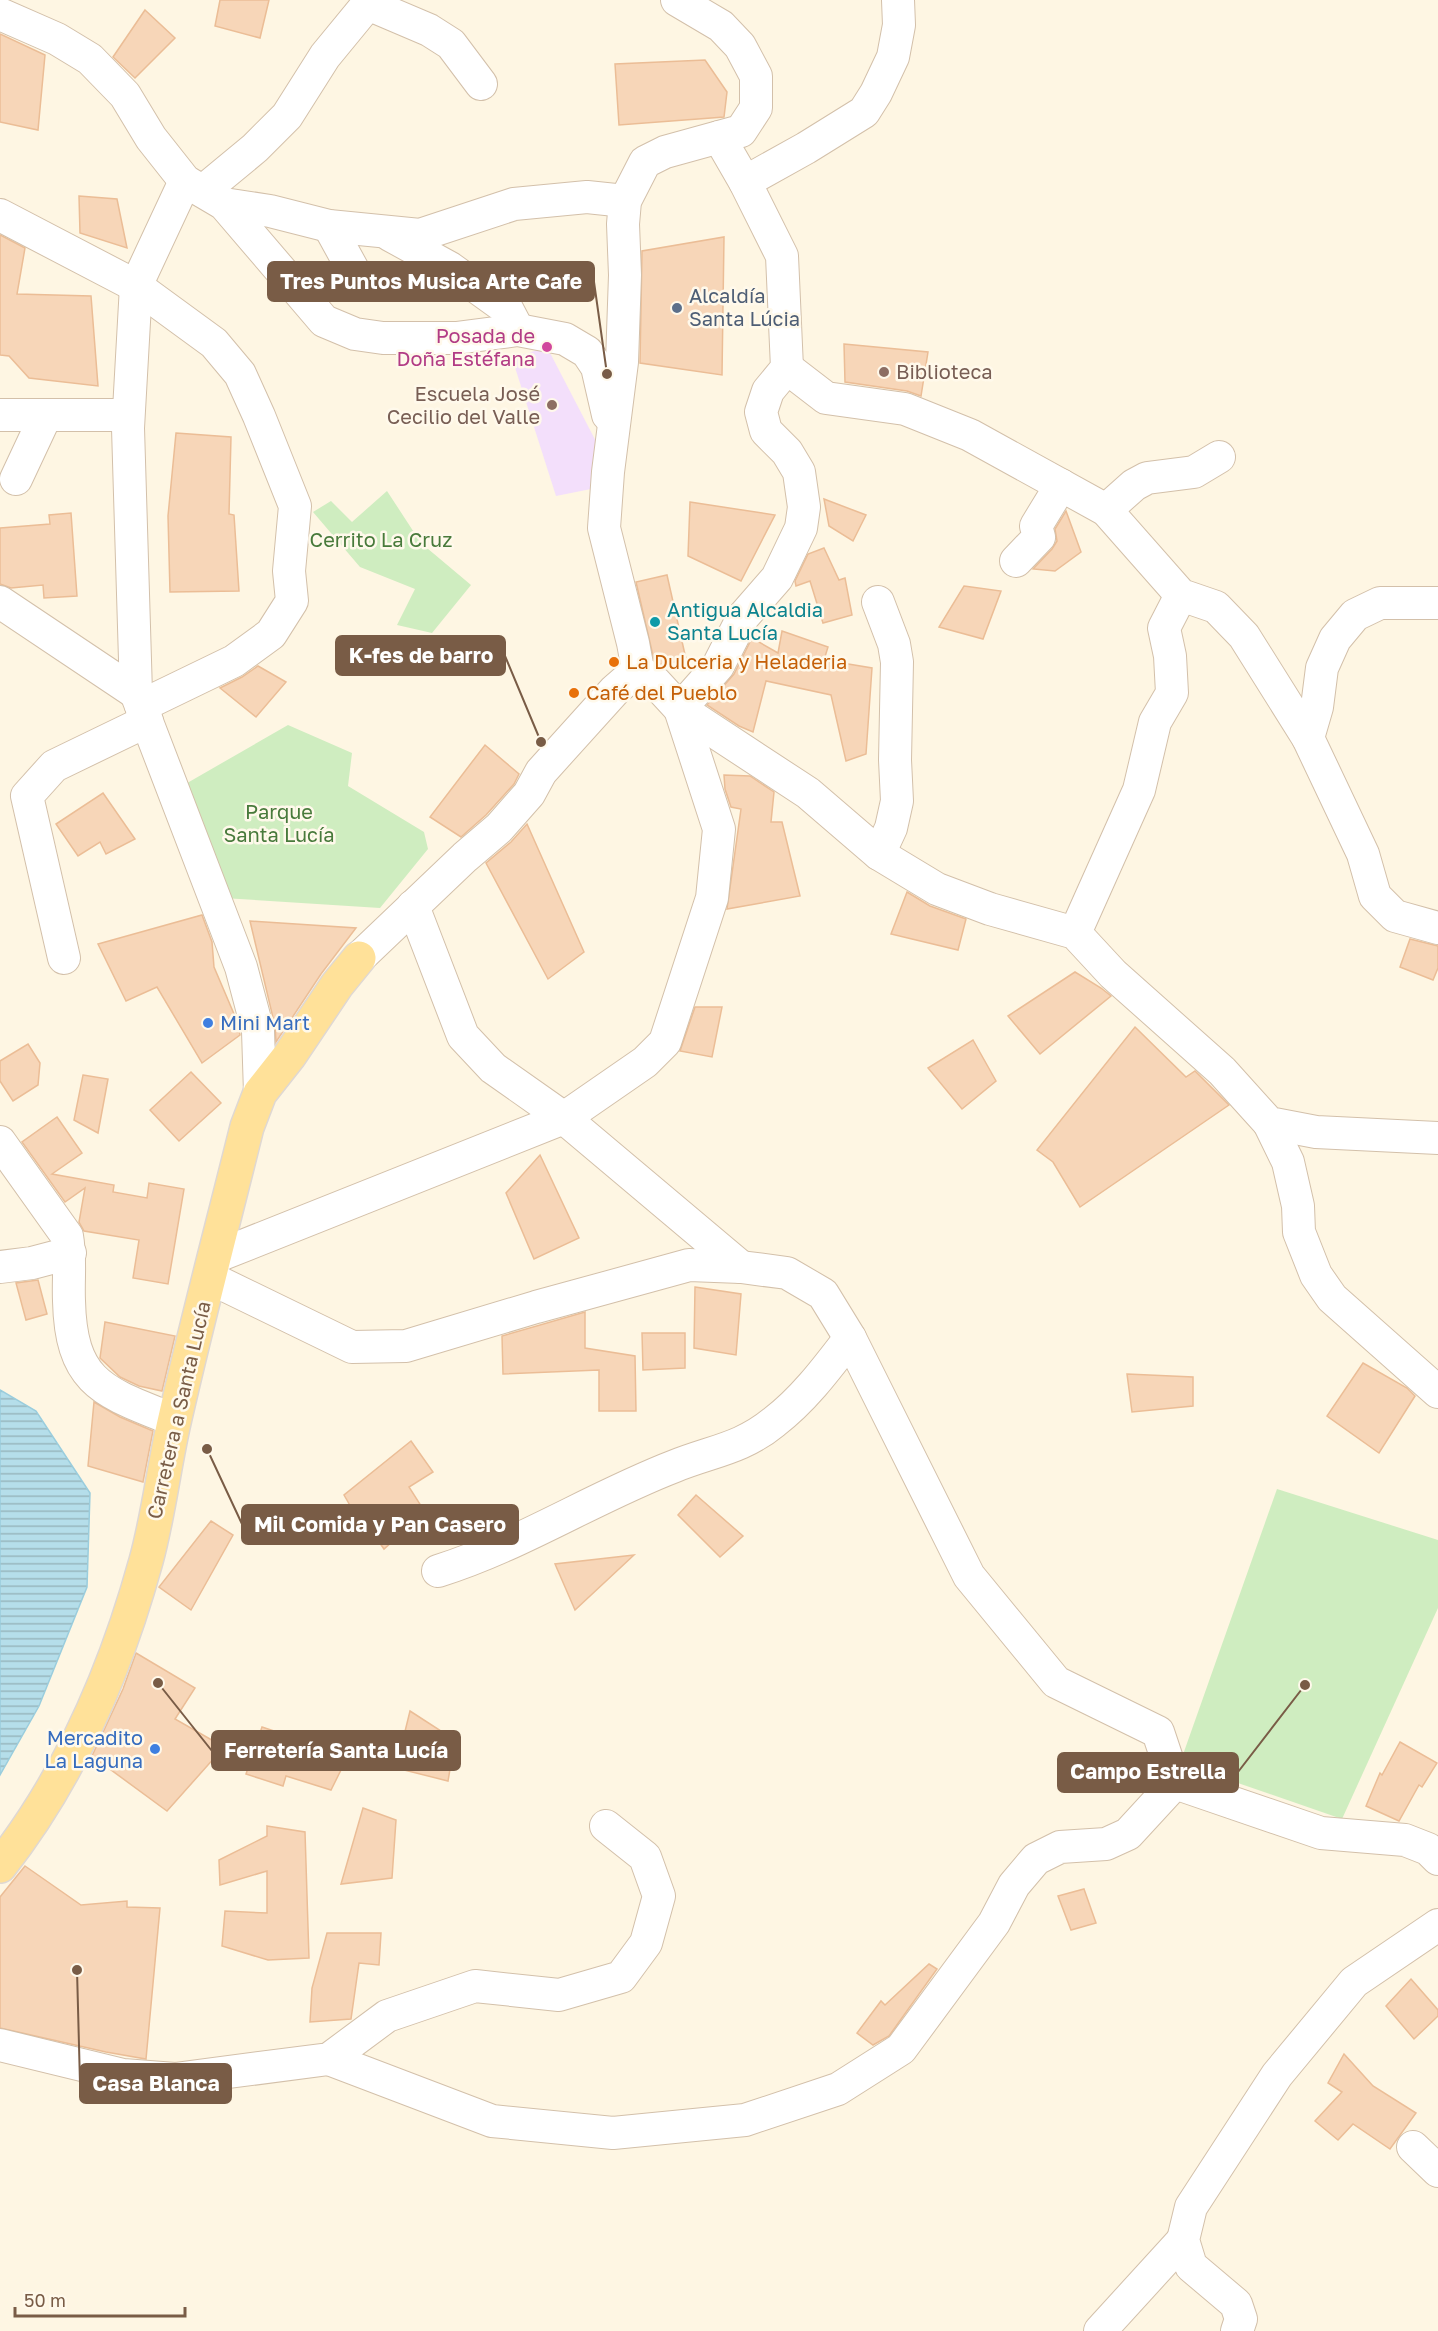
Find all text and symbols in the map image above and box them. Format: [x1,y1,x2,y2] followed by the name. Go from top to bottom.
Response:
[268,262,594,301] callout: Tres Puntos Musica Arte Cafe
[280,268,582,294] text: Tres Puntos Musica Arte Cafe
[689,283,800,330] place label: Alcaldía Santa Lúcia
[670,301,684,315] marker: Alcaldía Santa Lúcia
[396,323,535,370] place label: Posada de Doña Estéfana
[540,340,554,354] marker: Posada de Doña Estéfana
[896,359,993,383] place label: Biblioteca
[877,365,891,379] marker: Biblioteca
[387,381,540,428] place label: Escuela José Cecilio del Valle
[545,398,559,412] marker: Escuela José Cecilio del Valle
[310,527,452,551] park label: Cerrito La Cruz
[667,597,823,644] place label: Antigua Alcaldia Santa Lucía
[648,615,662,629] marker: Antigua Alcaldia Santa Lucía
[336,636,505,675] callout: K-fes de barro
[349,642,493,668] text: K-fes de barro
[626,649,847,673] place label: La Dulceria y Heladeria
[607,655,621,669] marker: La Dulceria y Heladeria
[586,680,737,704] place label: Café del Pueblo
[567,686,581,700] marker: Café del Pueblo
[223,799,335,846] park label: Parque Santa Lucía
[220,1010,310,1034] place label: Mini Mart
[201,1016,215,1030] marker: Mini Mart
[141,1298,215,1521] street label: Carretera a Santa Lucía
[242,1505,518,1544] callout: Mil Comida y Pan Casero
[254,1511,506,1537] text: Mil Comida y Pan Casero
[44,1725,143,1772] place label: Mercadito La Laguna
[212,1731,460,1770] callout: Ferretería Santa Lucía
[224,1737,448,1763] text: Ferretería Santa Lucía
[148,1742,162,1756] marker: Mercadito La Laguna
[1058,1753,1238,1792] callout: Campo Estrella
[1070,1758,1226,1784] text: Campo Estrella
[80,2064,231,2103] callout: Casa Blanca
[92,2070,220,2096] text: Casa Blanca
[15,2280,184,2318] scale bar
[24,2289,66,2311] text: 50 m

